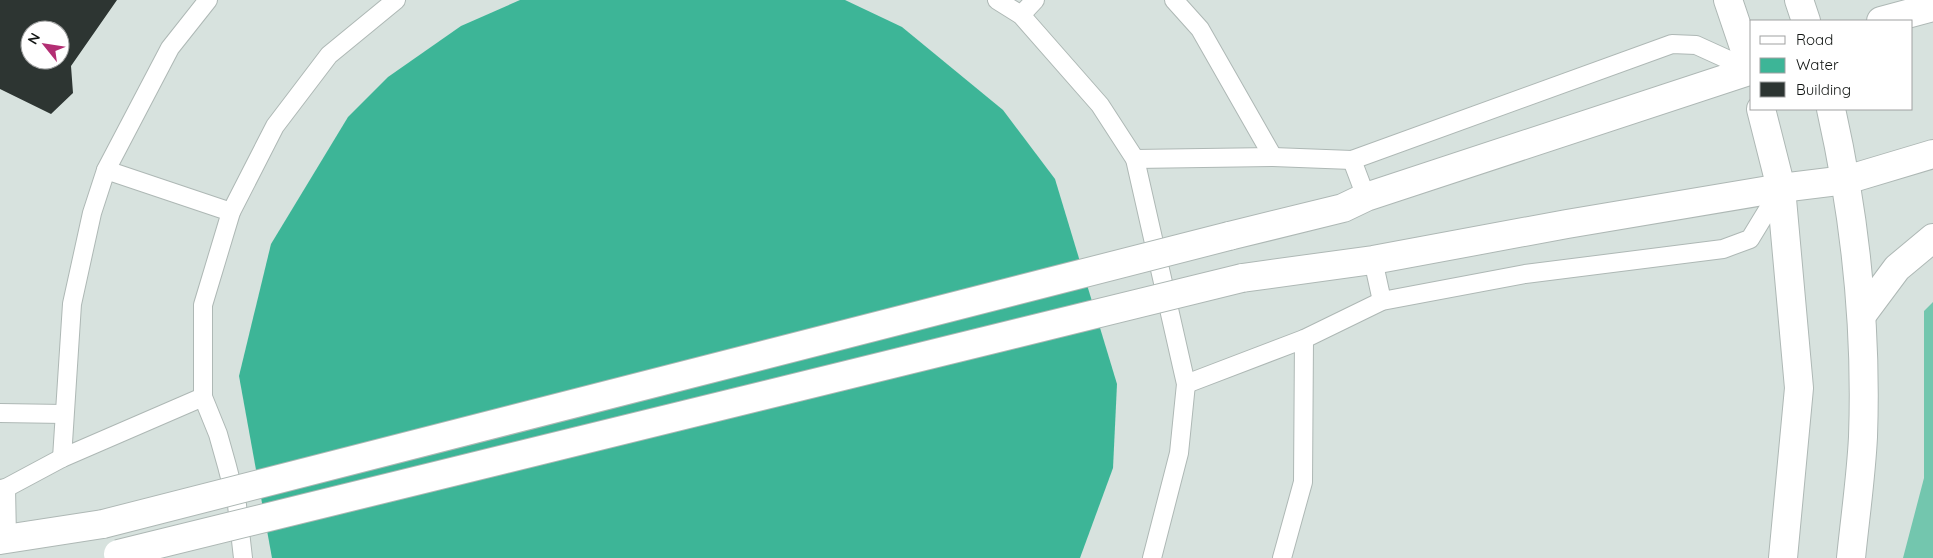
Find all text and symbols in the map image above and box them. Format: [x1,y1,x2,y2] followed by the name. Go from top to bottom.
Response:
[20,20,70,70] north arrow
[1750,20,1913,110] legend
[23,30,44,47] text: N
[1796,30,1833,49] text: Road
[1796,55,1839,74] text: Water
[1796,80,1851,99] text: Building

